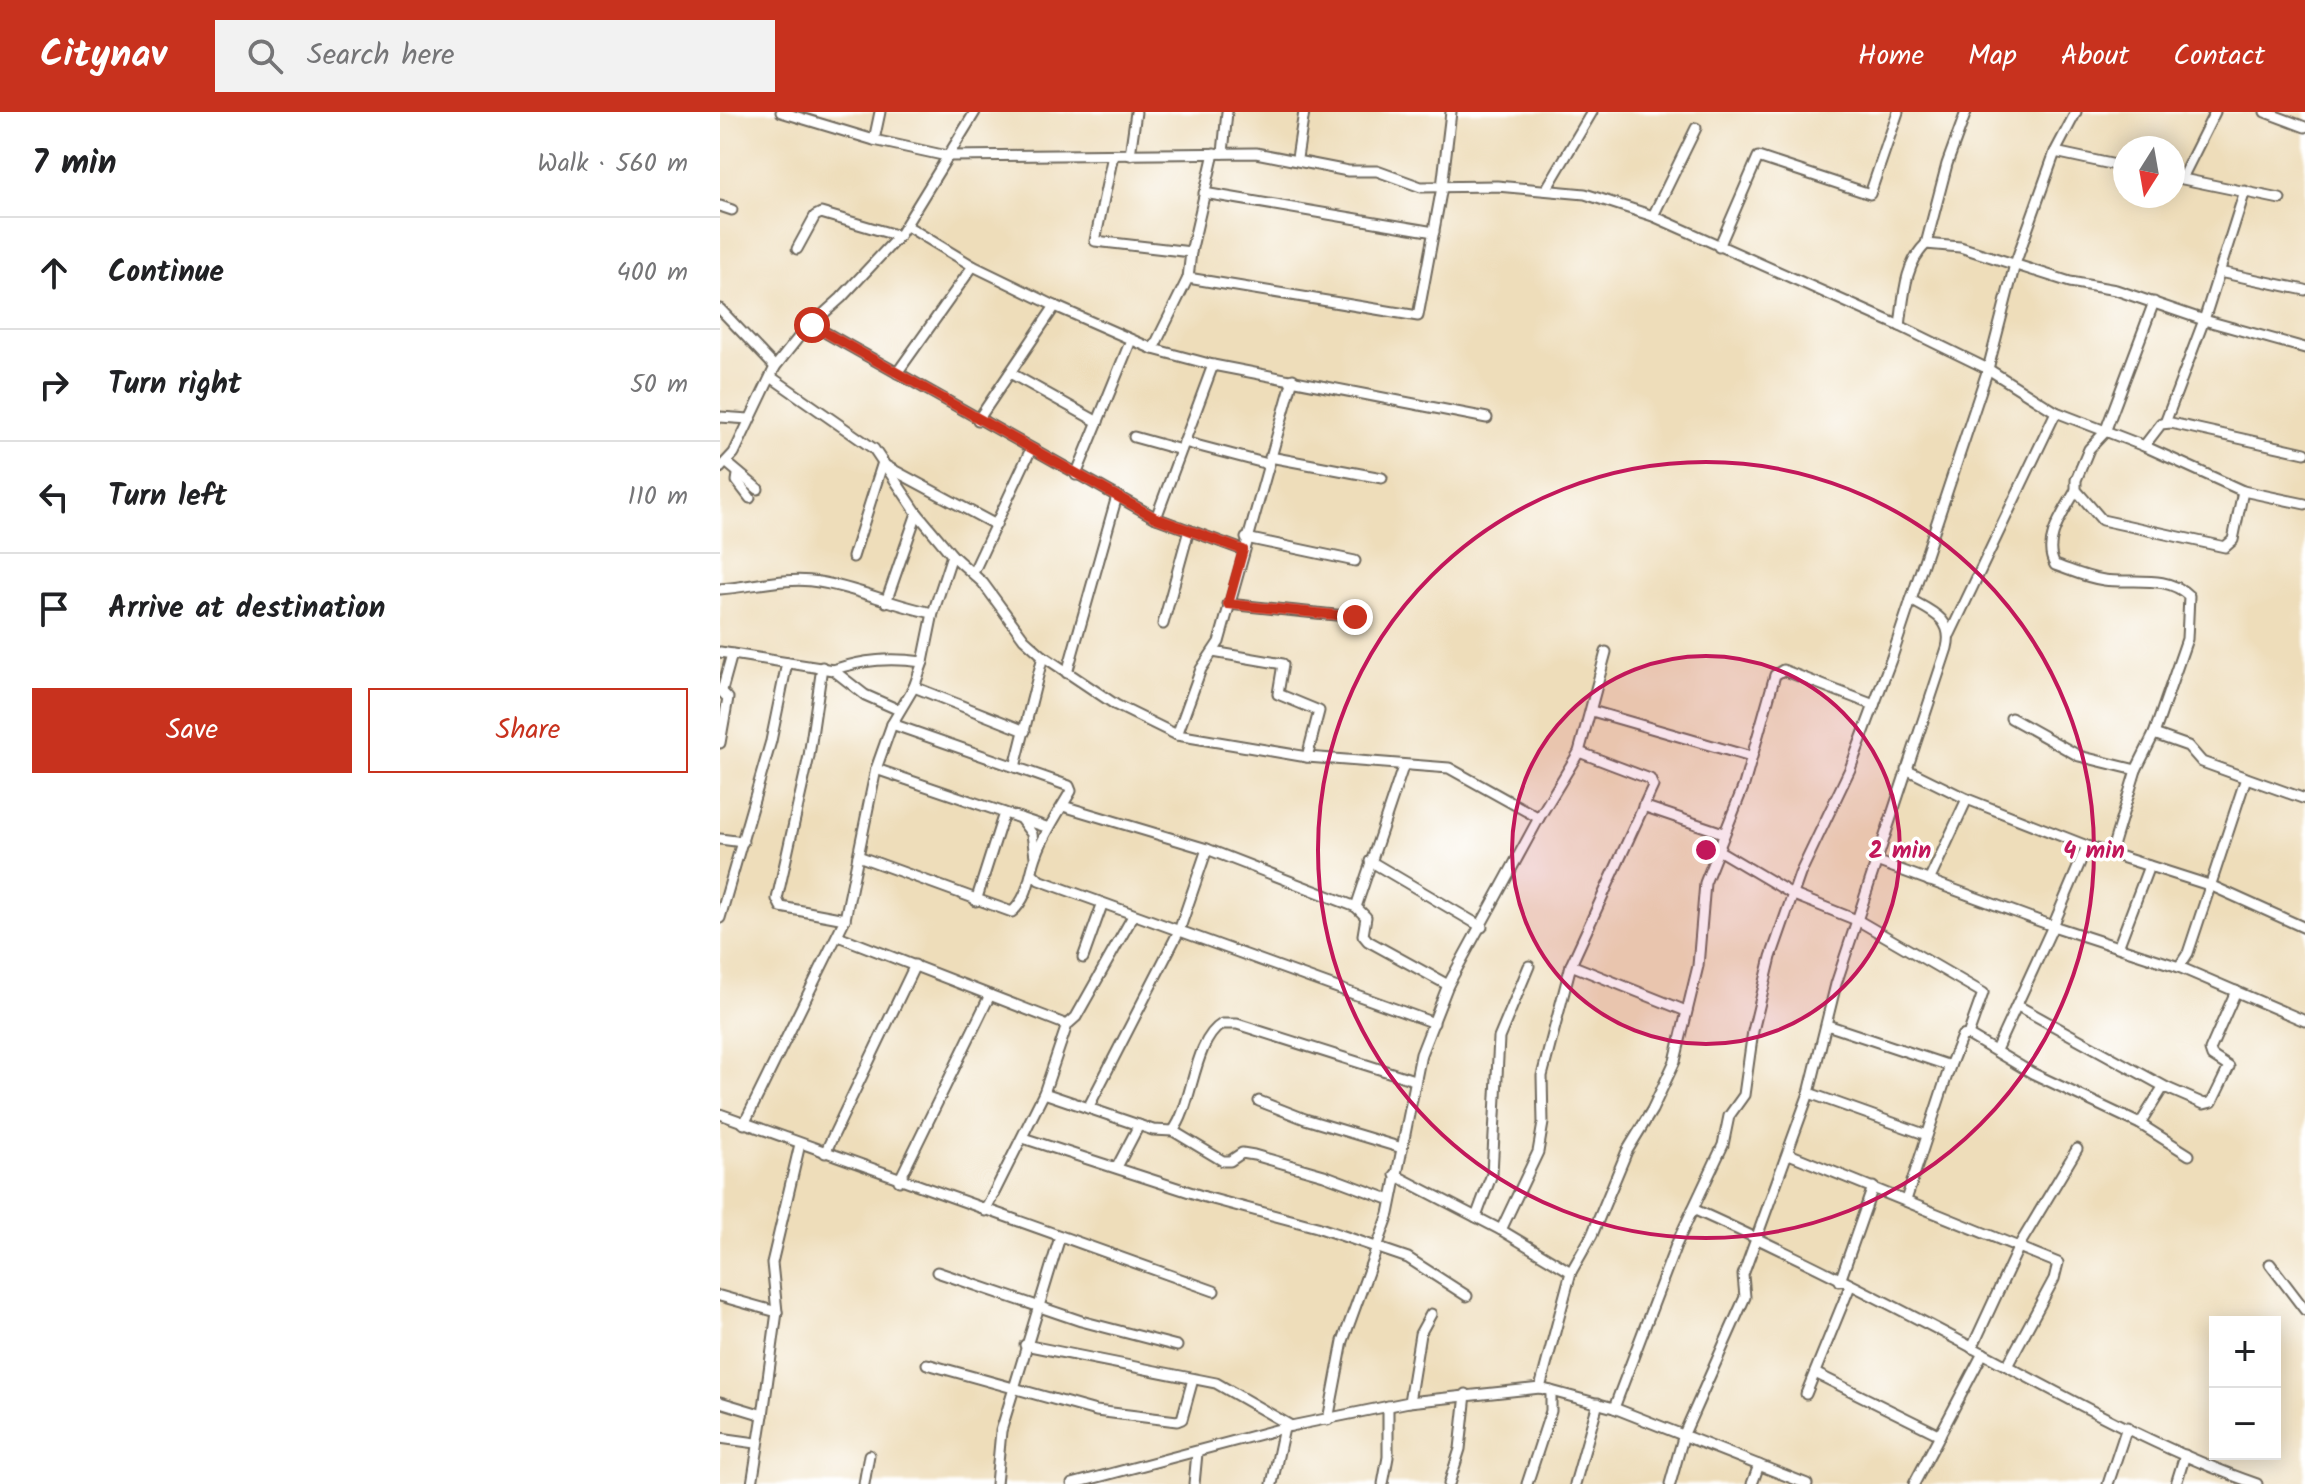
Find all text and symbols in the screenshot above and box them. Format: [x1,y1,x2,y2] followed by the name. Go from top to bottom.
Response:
[215,20,775,92] search box
[40,26,167,86] text: Citynav
[307,32,455,80] text: Search here
[243,34,287,78] icon: search
[1858,34,1924,79] text: Home
[1968,34,2017,79] text: Map
[2061,34,2129,79] text: About
[2173,34,2265,79] text: Contact
[2113,136,2185,208] north arrow
[32,137,117,191] text: 7 min
[537,143,688,185] text: Walk · 560 m
[108,249,224,297] text: Continue
[32,251,76,295] icon: ahead
[617,252,688,294] text: 400 m
[794,307,830,343] route start
[108,361,241,409] text: Turn right
[32,363,76,407] icon: right
[630,364,688,406] text: 50 m
[108,473,227,521] text: Turn left
[32,475,76,519] icon: left
[628,476,688,518] text: 110 m
[108,585,385,633] text: Arrive at destination
[32,587,76,631] icon: arrive
[1337,599,1373,635] route end
[32,688,352,773] button: Save
[368,688,688,773] button: Share
[1869,832,1931,871] text: 2 min
[2063,832,2125,871] text: 4 min
[1692,836,1720,864] centre of rings
[2209,1316,2281,1460] map controls
[2209,1316,2281,1388] button: +
[2209,1388,2281,1460] button: −

